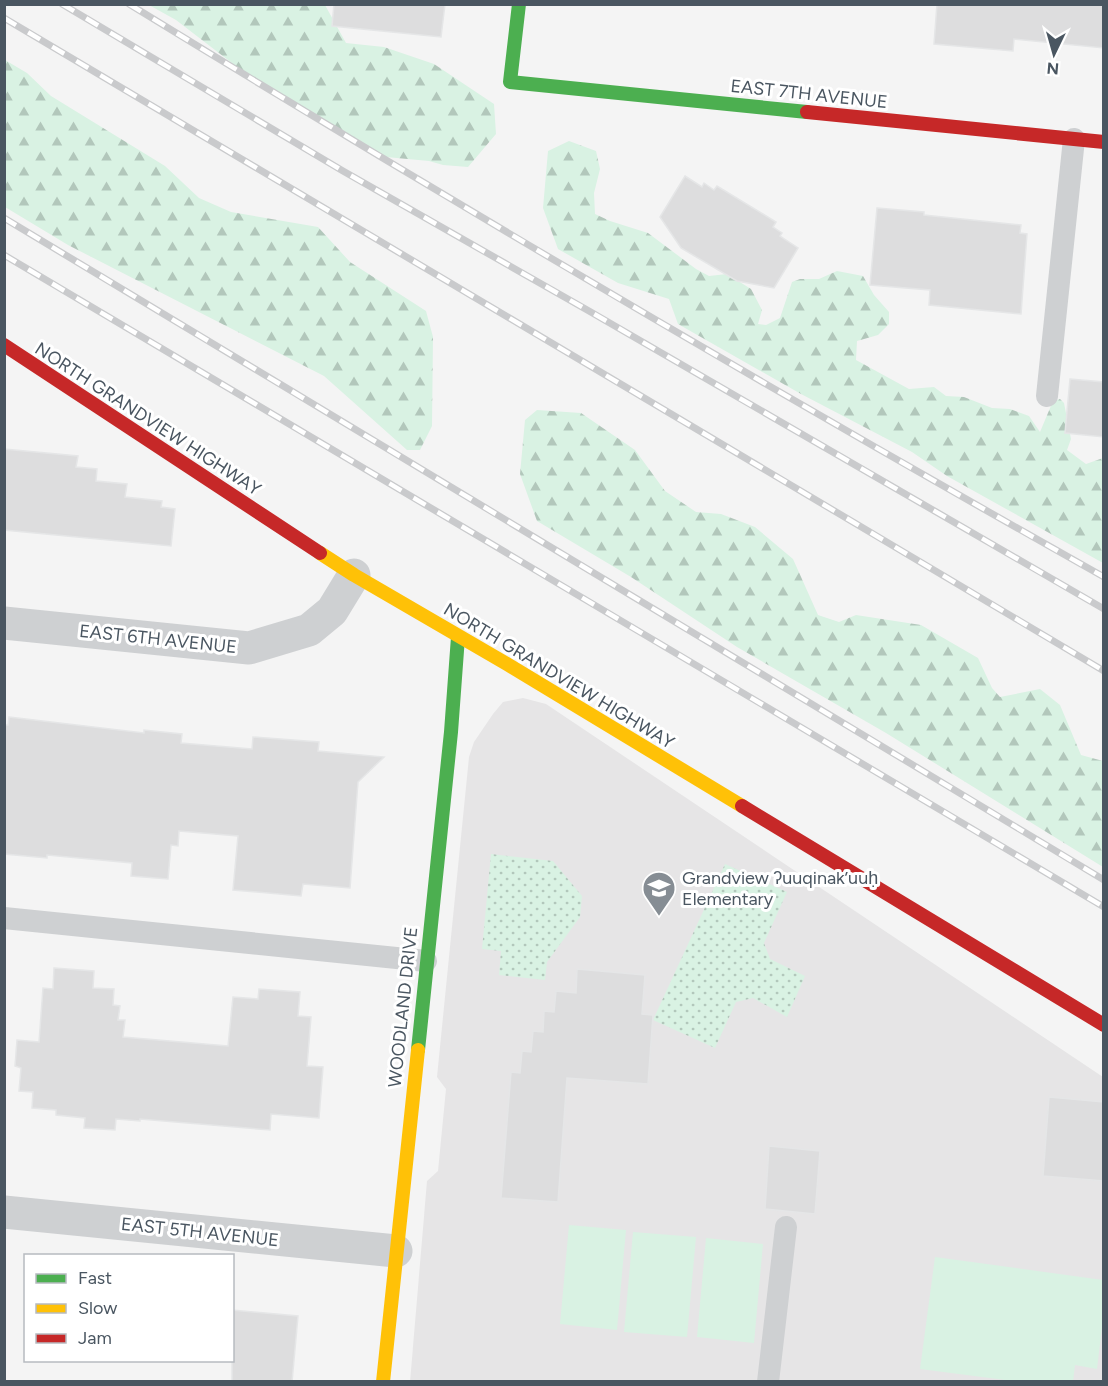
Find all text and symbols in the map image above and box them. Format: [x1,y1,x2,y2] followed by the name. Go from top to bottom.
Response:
[1024,24,1084,84] north arrow
[1046,58,1060,78] text: N
[729,75,889,113] street label: EAST 7TH AVENUE
[31,338,265,501] street label: NORTH GRANDVIEW HIGHWAY
[440,598,678,754] street label: NORTH GRANDVIEW HIGHWAY
[78,620,238,658] street label: EAST 6TH AVENUE
[682,867,878,910] place label: Grandview ʔuuqinak’uuḥ Elementary
[641,870,677,917] school or university icon: Grandview ʔuuqinak’uuḥ Elementary
[384,926,422,1088] street label: WOODLAND DRIVE
[120,1213,280,1251] street label: EAST 5TH AVENUE
[24,1254,234,1362] legend
[78,1267,112,1289] text: Fast
[78,1297,117,1319] text: Slow
[78,1327,112,1349] text: Jam

